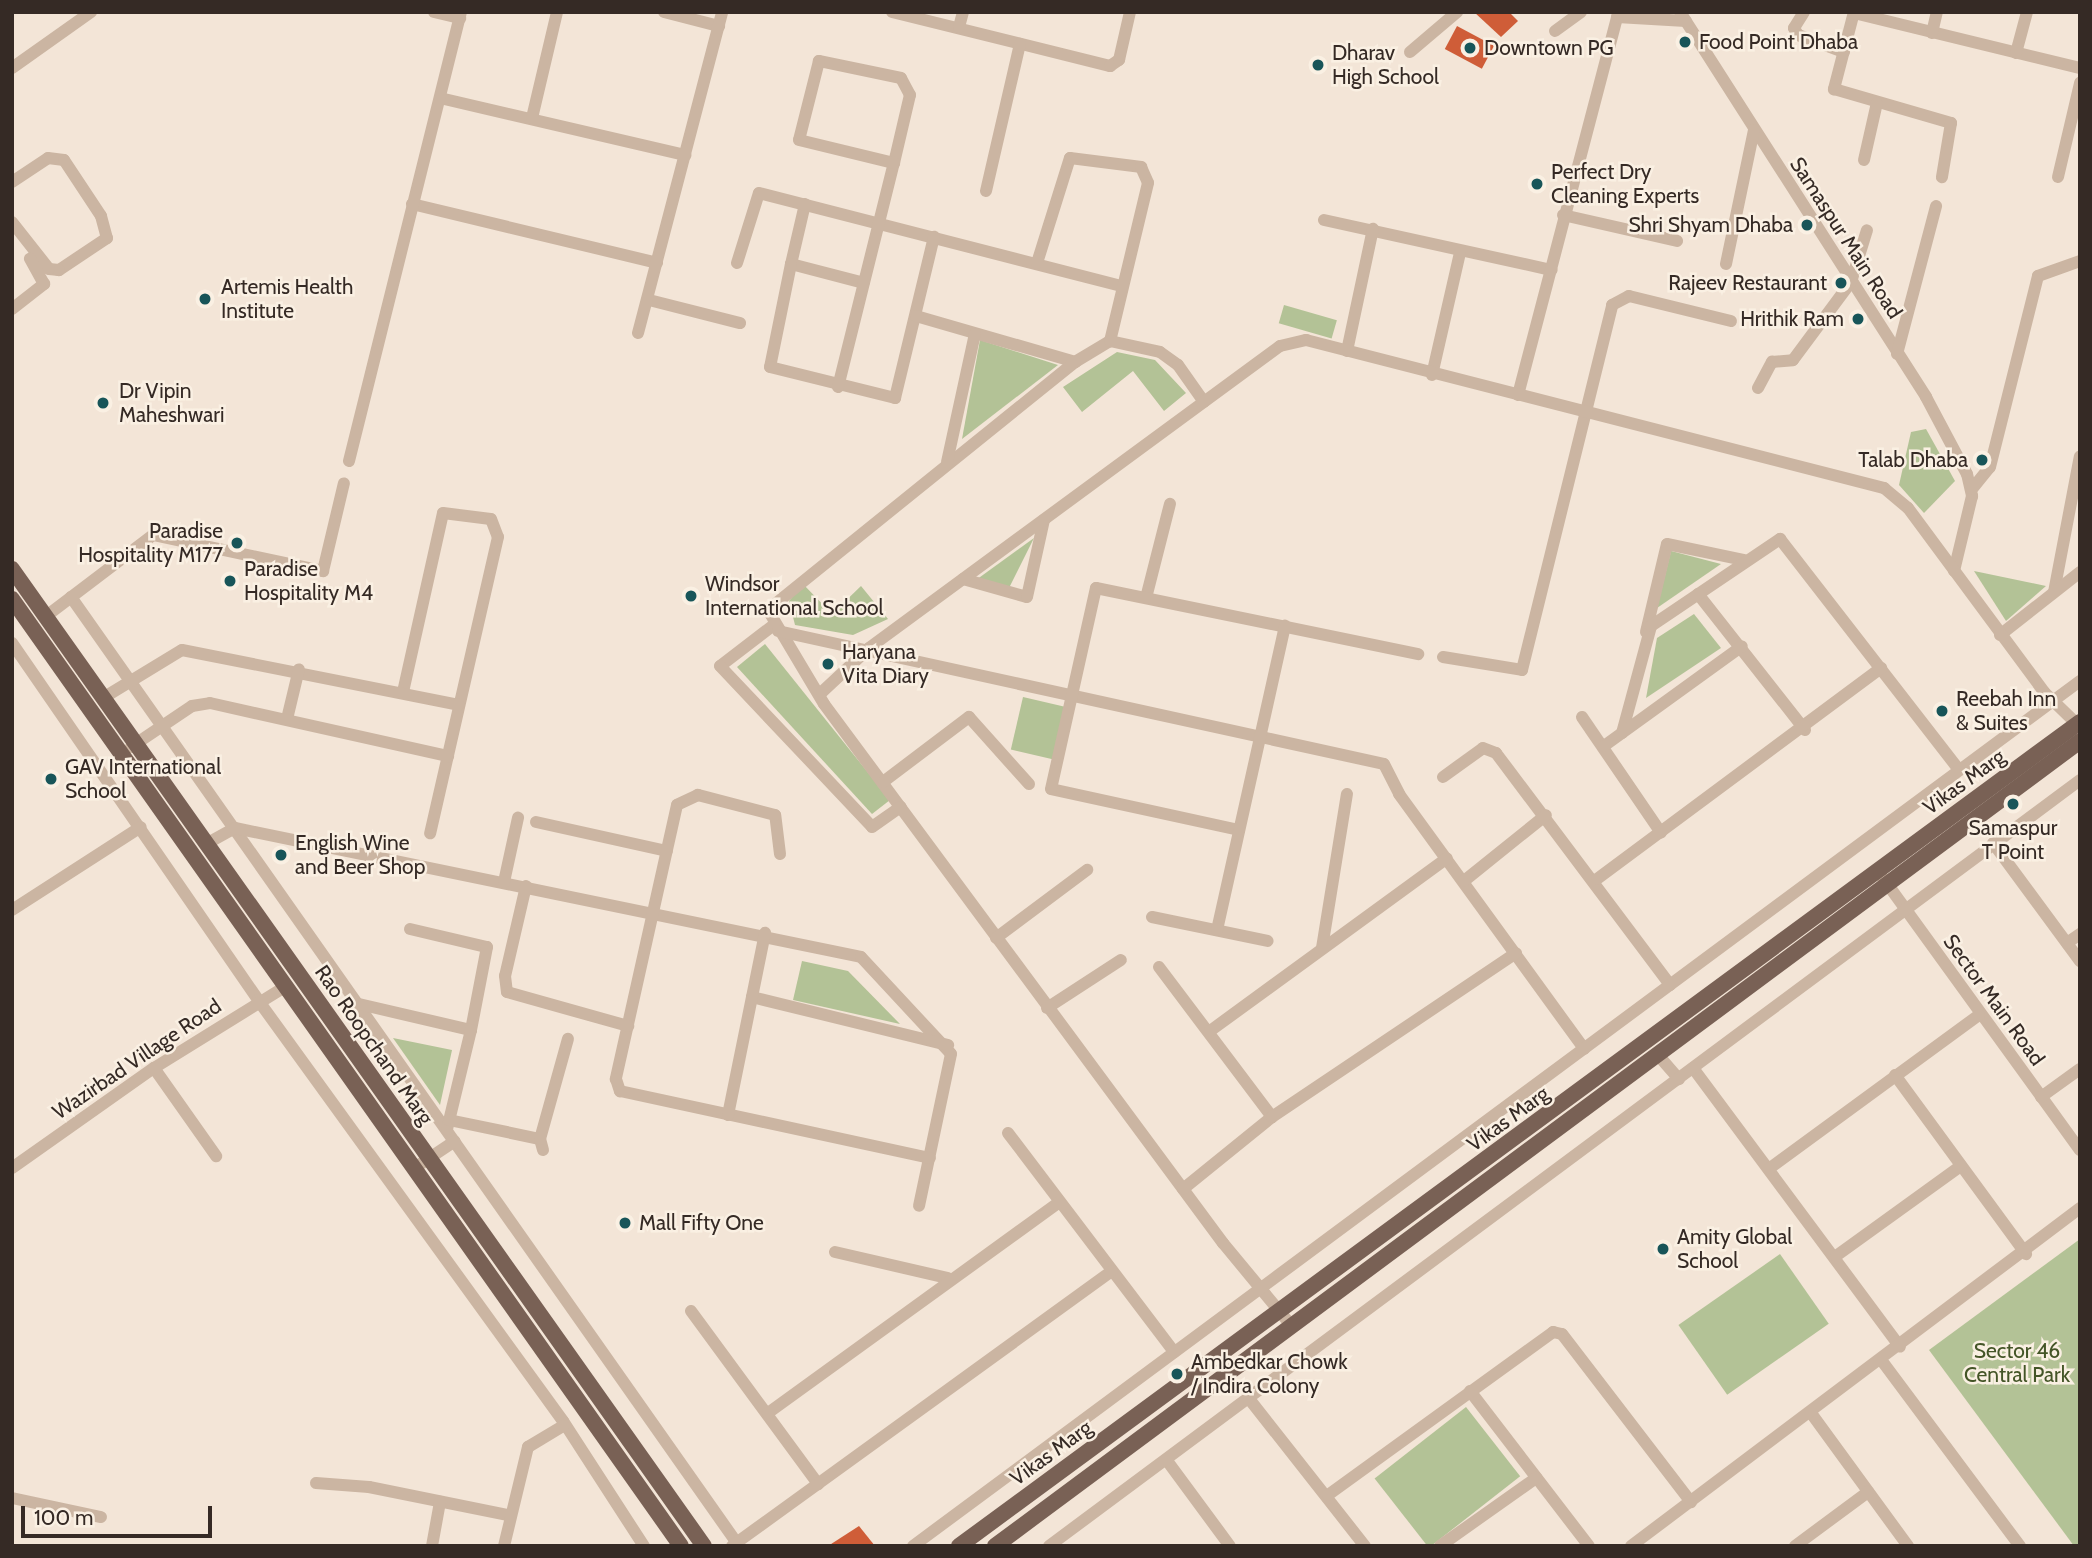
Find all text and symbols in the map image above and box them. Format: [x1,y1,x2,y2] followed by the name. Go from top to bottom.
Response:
[1699,29,1858,55] place label: Food Point Dhaba
[1677,34,1693,50] marker: Food Point Dhaba
[1484,35,1614,61] place label: Downtown PG
[1332,40,1439,90] place label: Dharav High School
[1462,40,1478,56] marker: Downtown PG
[1310,57,1326,73] marker: Dharav High School
[1784,153,1908,323] street label: Samaspur Main Road
[1551,159,1699,209] place label: Perfect Dry Cleaning Experts
[1529,176,1545,192] marker: Perfect Dry Cleaning Experts
[1628,212,1793,238] place label: Shri Shyam Dhaba
[1799,217,1815,233] marker: Shri Shyam Dhaba
[1668,270,1827,296] place label: Rajeev Restaurant
[221,274,353,324] place label: Artemis Health Institute
[1833,275,1849,291] marker: Rajeev Restaurant
[195,289,215,309] marker: Artemis Health Institute
[1740,306,1844,332] place label: Hrithik Ram
[1850,311,1866,327] marker: Hrithik Ram
[119,378,224,428] place label: Dr Vipin Maheshwari
[93,393,113,413] marker: Dr Vipin Maheshwari
[1858,447,1968,473] place label: Talab Dhaba
[1974,452,1990,468] marker: Talab Dhaba
[78,518,223,568] place label: Paradise Hospitality M177
[229,535,245,551] marker: Paradise Hospitality M177
[244,556,373,606] place label: Paradise Hospitality M4
[705,571,884,621] place label: Windsor International School
[222,573,238,589] marker: Paradise Hospitality M4
[683,588,699,604] marker: Windsor International School
[842,639,929,689] place label: Haryana Vita Diary
[820,656,836,672] marker: Haryana Vita Diary
[1956,686,2056,736] place label: Reebah Inn & Suites
[1934,703,1950,719] marker: Reebah Inn & Suites
[1918,744,2010,820] street label: Vikas Marg
[65,754,221,804] place label: GAV International School
[43,771,59,787] marker: GAV International School
[2005,796,2021,812] marker: Samaspur T Point
[1969,815,2057,865] place label: Samaspur T Point
[295,830,425,880] place label: English Wine and Beer Shop
[273,847,289,863] marker: English Wine and Beer Shop
[1938,930,2050,1070] street label: Sector Main Road
[309,960,439,1130] street label: Rao Roopchand Marg
[48,993,226,1125] street label: Wazirbad Village Road
[1462,1081,1554,1157] street label: Vikas Marg
[639,1210,764,1236] place label: Mall Fifty One
[617,1215,633,1231] marker: Mall Fifty One
[1677,1224,1792,1274] place label: Amity Global School
[1655,1241,1671,1257] marker: Amity Global School
[1964,1338,2070,1388] park label: Sector 46 Central Park
[1191,1349,1348,1399] place label: Ambedkar Chowk / Indira Colony
[1169,1366,1185,1382] marker: Ambedkar Chowk / Indira Colony
[1005,1415,1097,1491] street label: Vikas Marg
[24,1492,215,1536] scale bar
[34,1505,93,1530] text: 100 m

